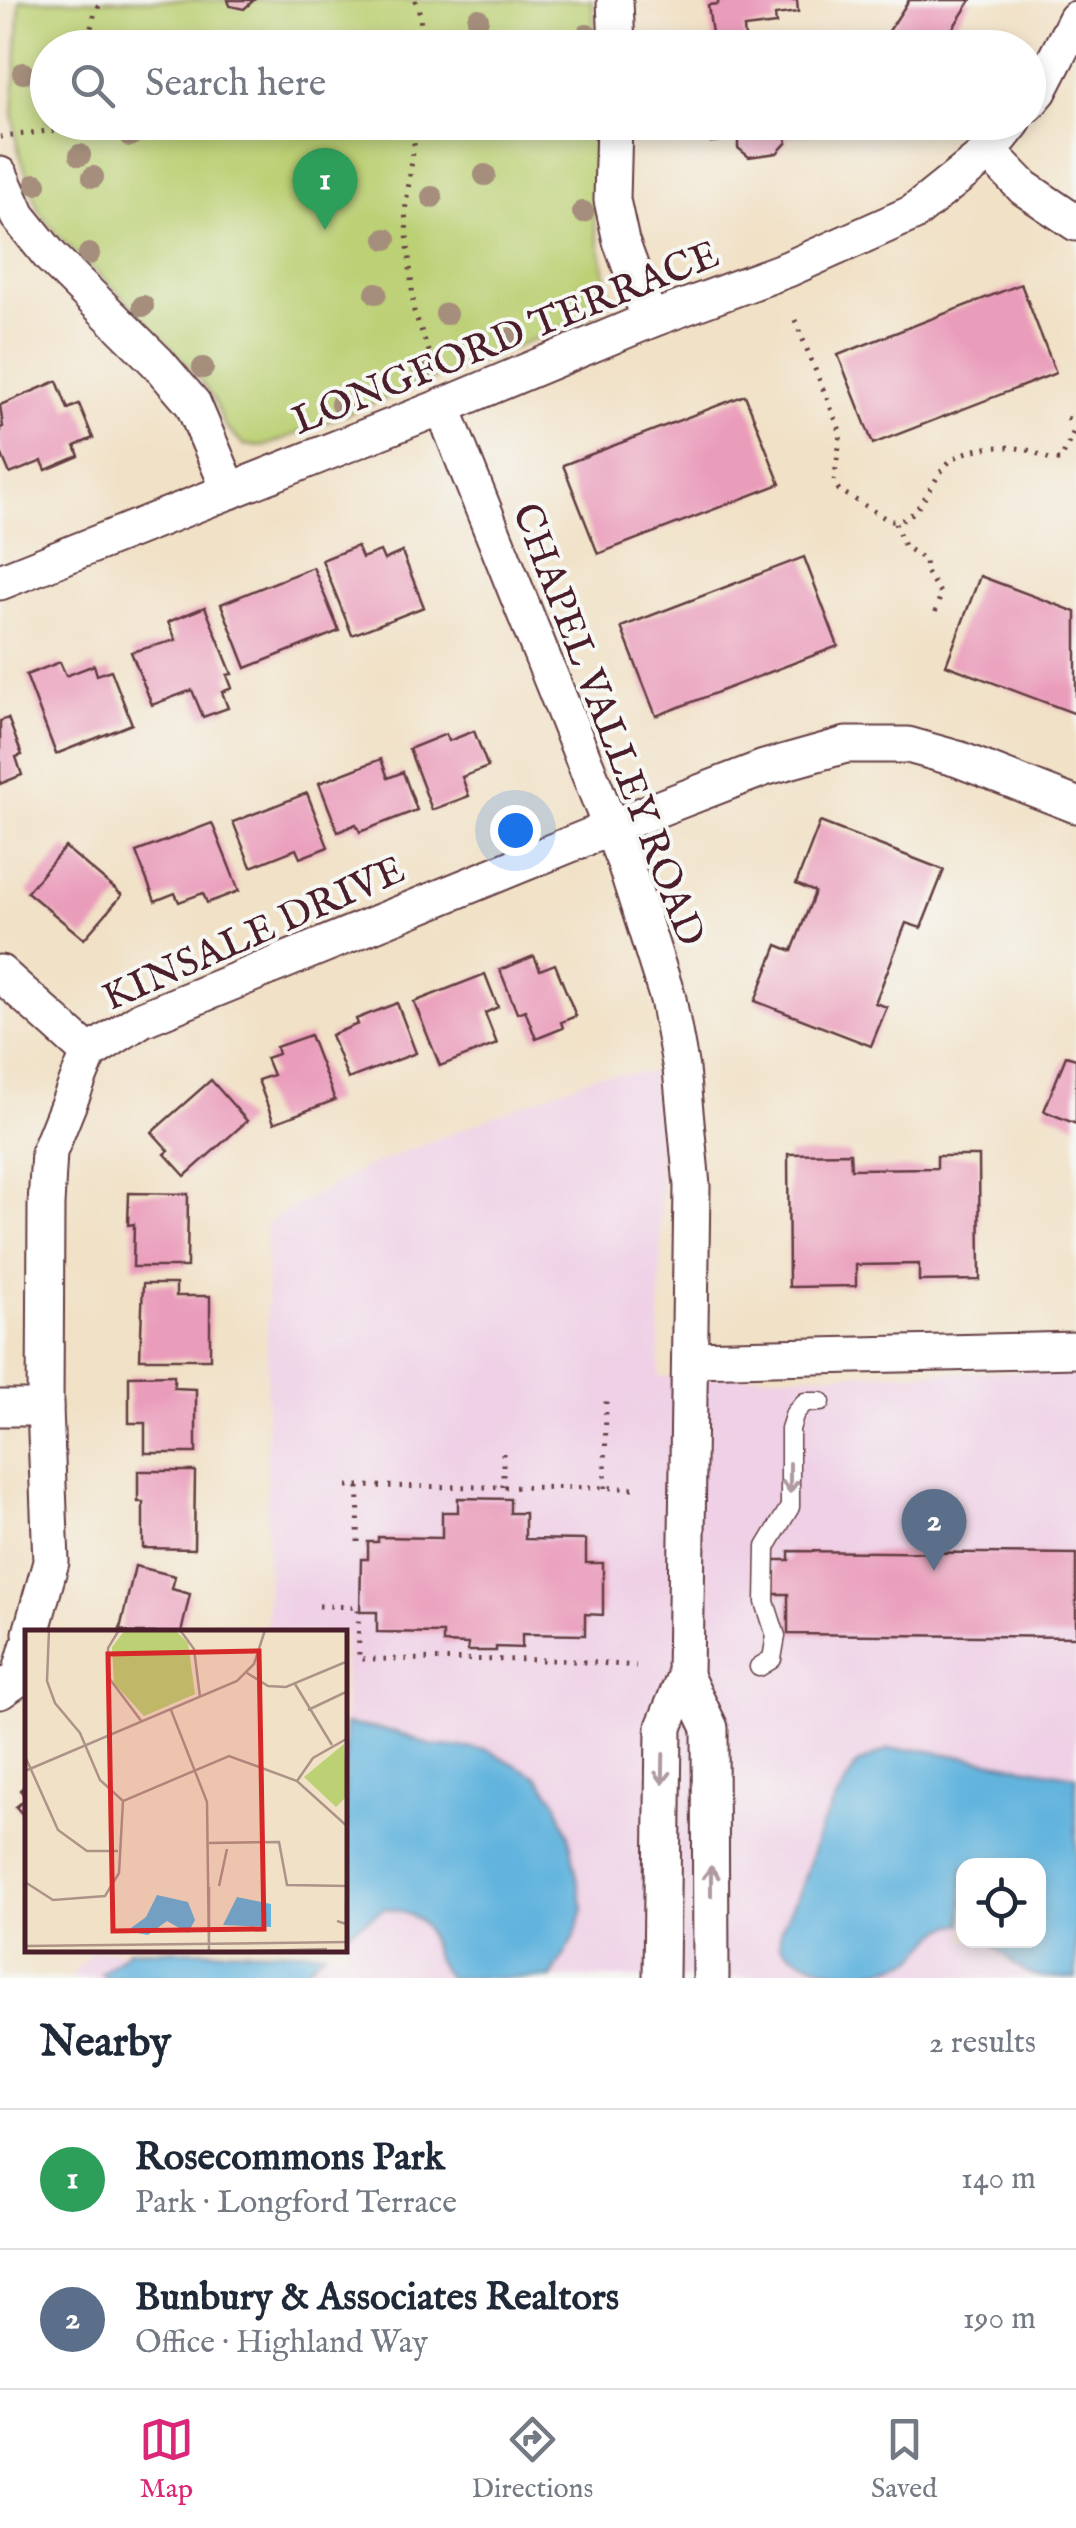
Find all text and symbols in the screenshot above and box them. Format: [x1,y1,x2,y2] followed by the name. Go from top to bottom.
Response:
[30,30,1046,140] search box
[65,58,120,113] icon: search
[145,61,326,109] text: Search here
[292,148,358,230] pin: 1
[285,230,727,448] street label: LONGFORD TERRACE
[499,497,715,954] street label: CHAPEL VALLEY ROAD
[490,805,541,856] your location
[95,846,414,1025] street label: KINSALE DRIVE
[780,1462,800,1494] one-way arrow
[902,1488,966,1571] pin: 2
[25,1630,348,1953] inset map
[654,1752,672,1785] one-way arrow
[956,1858,1046,1948] map controls
[956,1858,1046,1948] button: locate
[702,1865,720,1898] one-way arrow
[40,2017,171,2070] text: Nearby
[929,2023,1036,2064] text: 2 results
[135,2135,445,2183] text: Rosecommons Park
[67,2159,78,2200] text: 1
[961,2159,1036,2200] text: 140 m
[135,2183,457,2224] text: Park · Longford Terrace
[135,2275,619,2323] text: Bunbury & Associates Realtors
[65,2299,80,2340] text: 2
[963,2299,1036,2340] text: 190 m
[135,2323,428,2364] text: Office · Highland Way
[139,2412,194,2507] tab: Map
[471,2412,593,2507] tab: Directions
[871,2412,937,2507] tab: Saved

